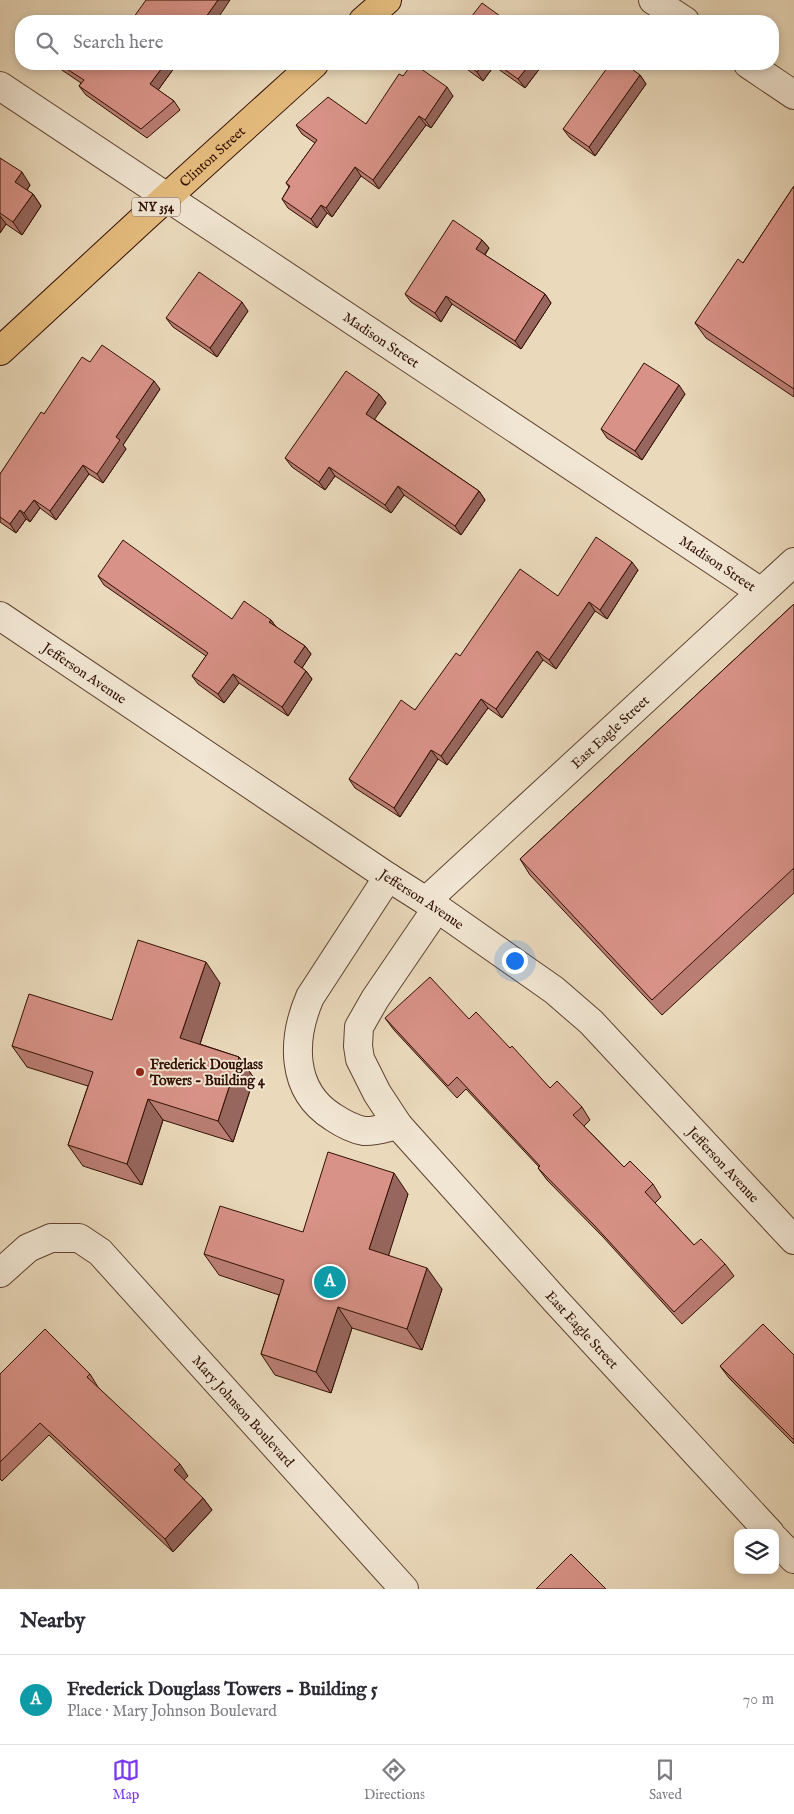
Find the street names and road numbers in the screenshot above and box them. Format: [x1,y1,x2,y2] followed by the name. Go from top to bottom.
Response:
[176,122,250,191] street label: Clinton Street
[132,198,180,216] road number: NY 354
[339,309,423,372] street label: Madison Street
[676,532,759,596] street label: Madison Street
[37,638,130,709] street label: Jefferson Avenue
[568,692,654,773] street label: East Eagle Street
[374,865,468,934] street label: Jefferson Avenue
[682,1122,763,1207] street label: Jefferson Avenue
[541,1287,622,1373] street label: East Eagle Street
[188,1352,298,1472] street label: Mary Johnson Boulevard

